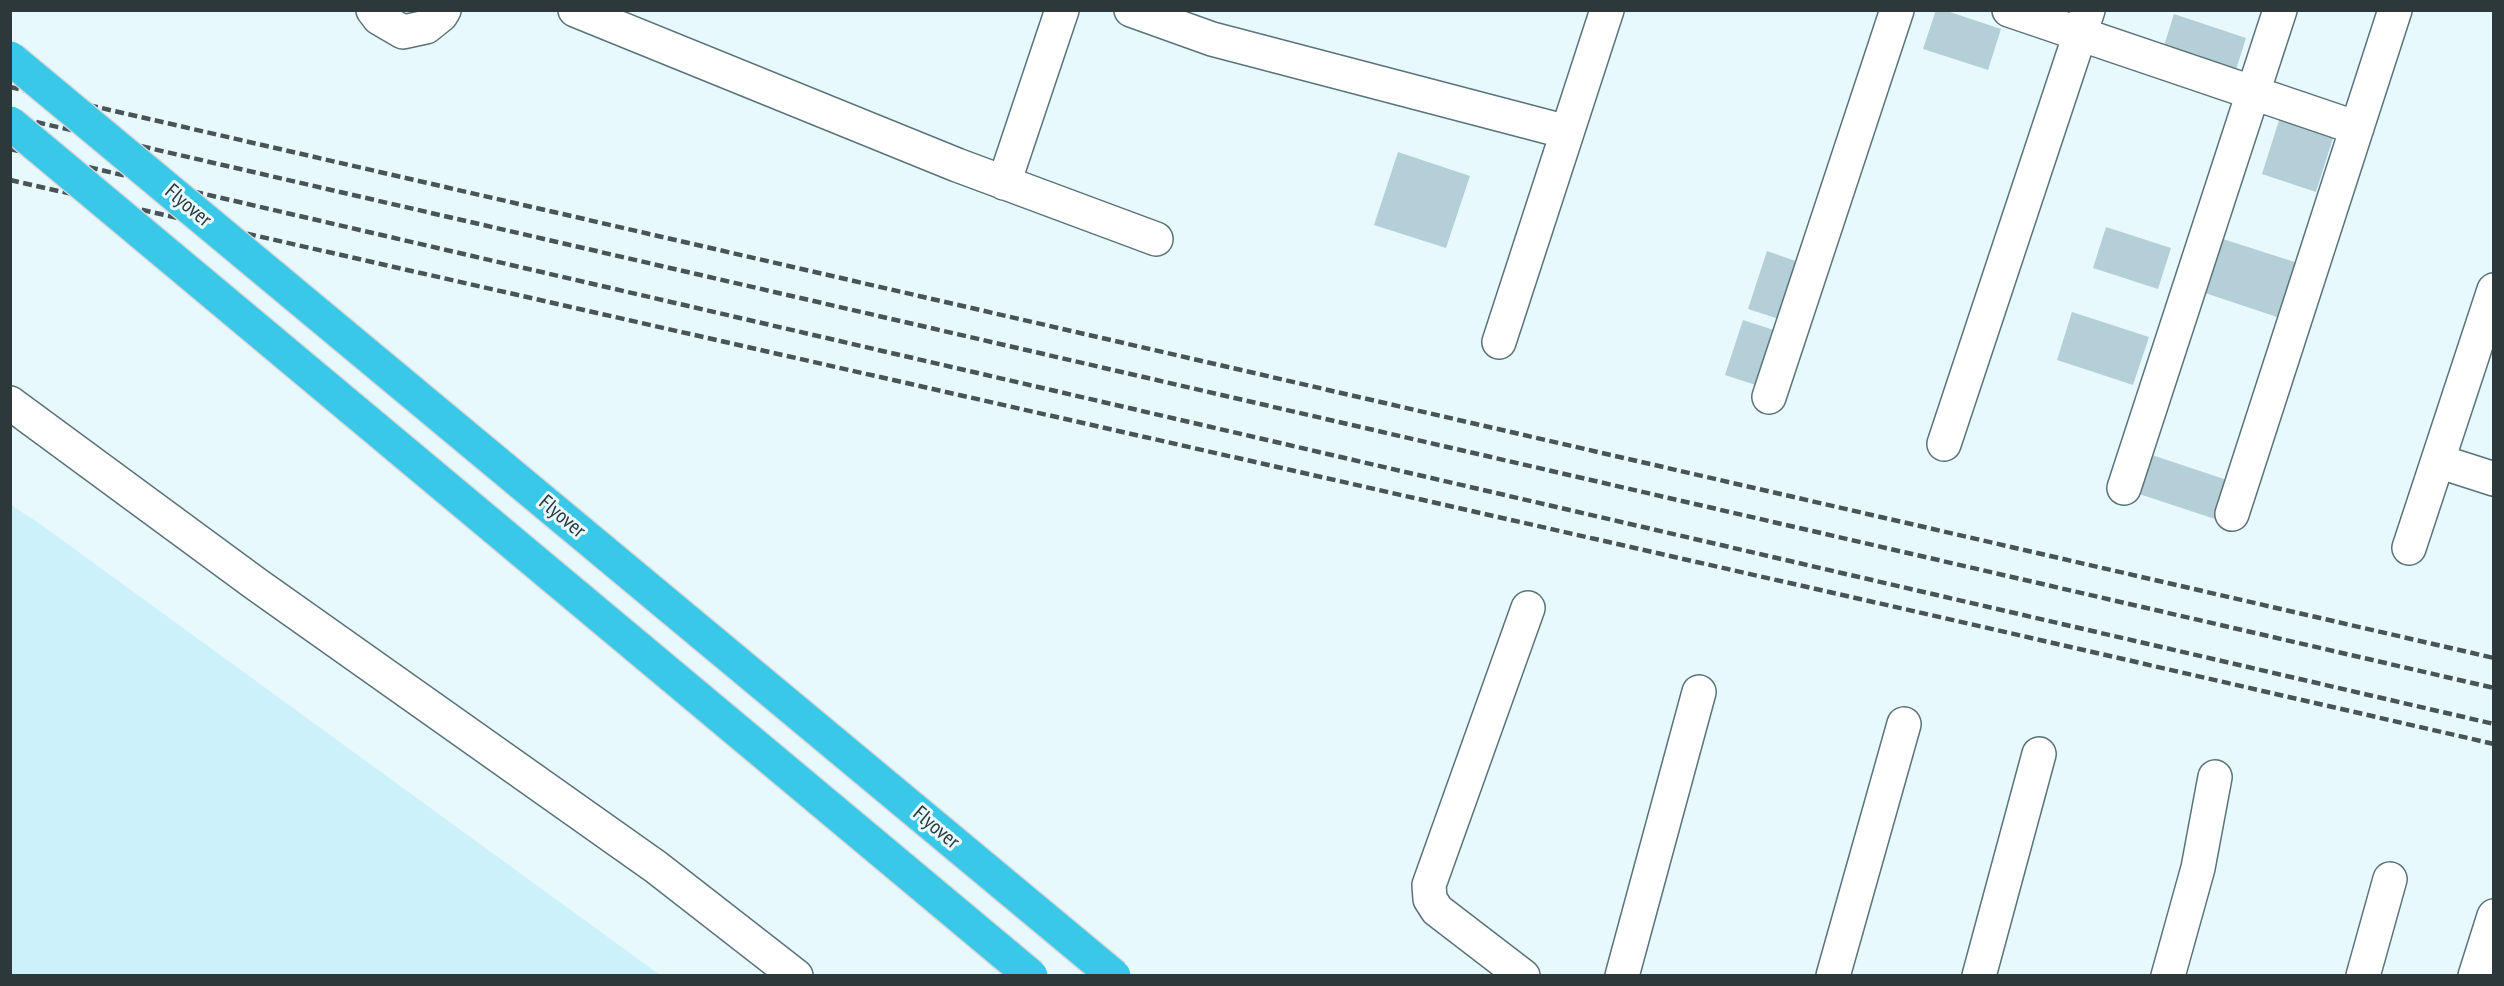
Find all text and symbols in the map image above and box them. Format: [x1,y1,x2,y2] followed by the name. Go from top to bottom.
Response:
[160,179,216,233] street label: Flyover
[534,490,590,544] street label: Flyover
[908,801,964,855] street label: Flyover

